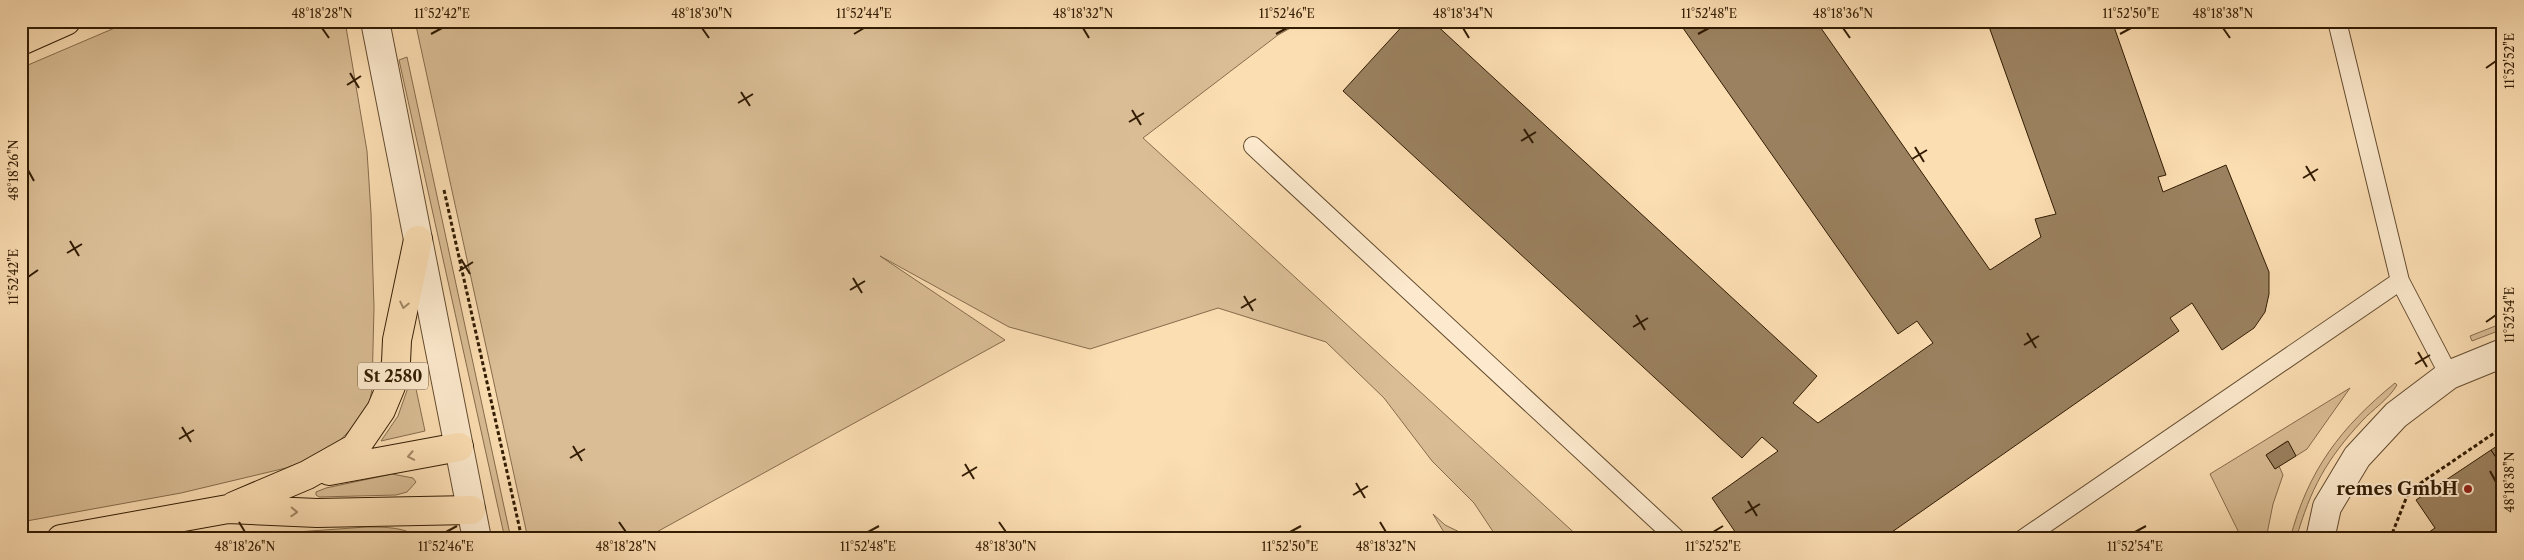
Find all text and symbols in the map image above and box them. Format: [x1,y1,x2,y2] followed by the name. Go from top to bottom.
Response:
[291,6,353,21] text: 48°18'28"N
[414,6,470,21] text: 11°52'42"E
[671,6,733,21] text: 48°18'30"N
[836,6,892,21] text: 11°52'44"E
[1053,6,1113,21] text: 48°18'32"N
[1259,6,1315,21] text: 11°52'46"E
[1433,6,1493,21] text: 48°18'34"N
[1681,6,1737,21] text: 11°52'48"E
[1813,6,1873,21] text: 48°18'36"N
[2103,6,2159,21] text: 11°52'50"E
[2193,6,2254,21] text: 48°18'38"N
[2502,33,2517,89] text: 11°52'52"E
[6,139,21,200] text: 48°18'26"N
[6,249,21,305] text: 11°52'42"E
[2502,287,2517,343] text: 11°52'54"E
[399,301,410,310] one-way arrow
[358,362,428,390] road number: St 2580
[406,450,415,460] one-way arrow
[2502,451,2517,512] text: 48°18'38"N
[2336,478,2458,500] place label: remes GmbH
[2462,483,2474,495] marker: remes GmbH
[291,506,299,517] one-way arrow
[215,539,276,554] text: 48°18'26"N
[418,539,474,554] text: 11°52'46"E
[595,539,657,554] text: 48°18'28"N
[840,539,896,554] text: 11°52'48"E
[975,539,1037,554] text: 48°18'30"N
[1262,539,1318,554] text: 11°52'50"E
[1356,539,1416,554] text: 48°18'32"N
[1685,539,1741,554] text: 11°52'52"E
[2107,539,2163,554] text: 11°52'54"E

